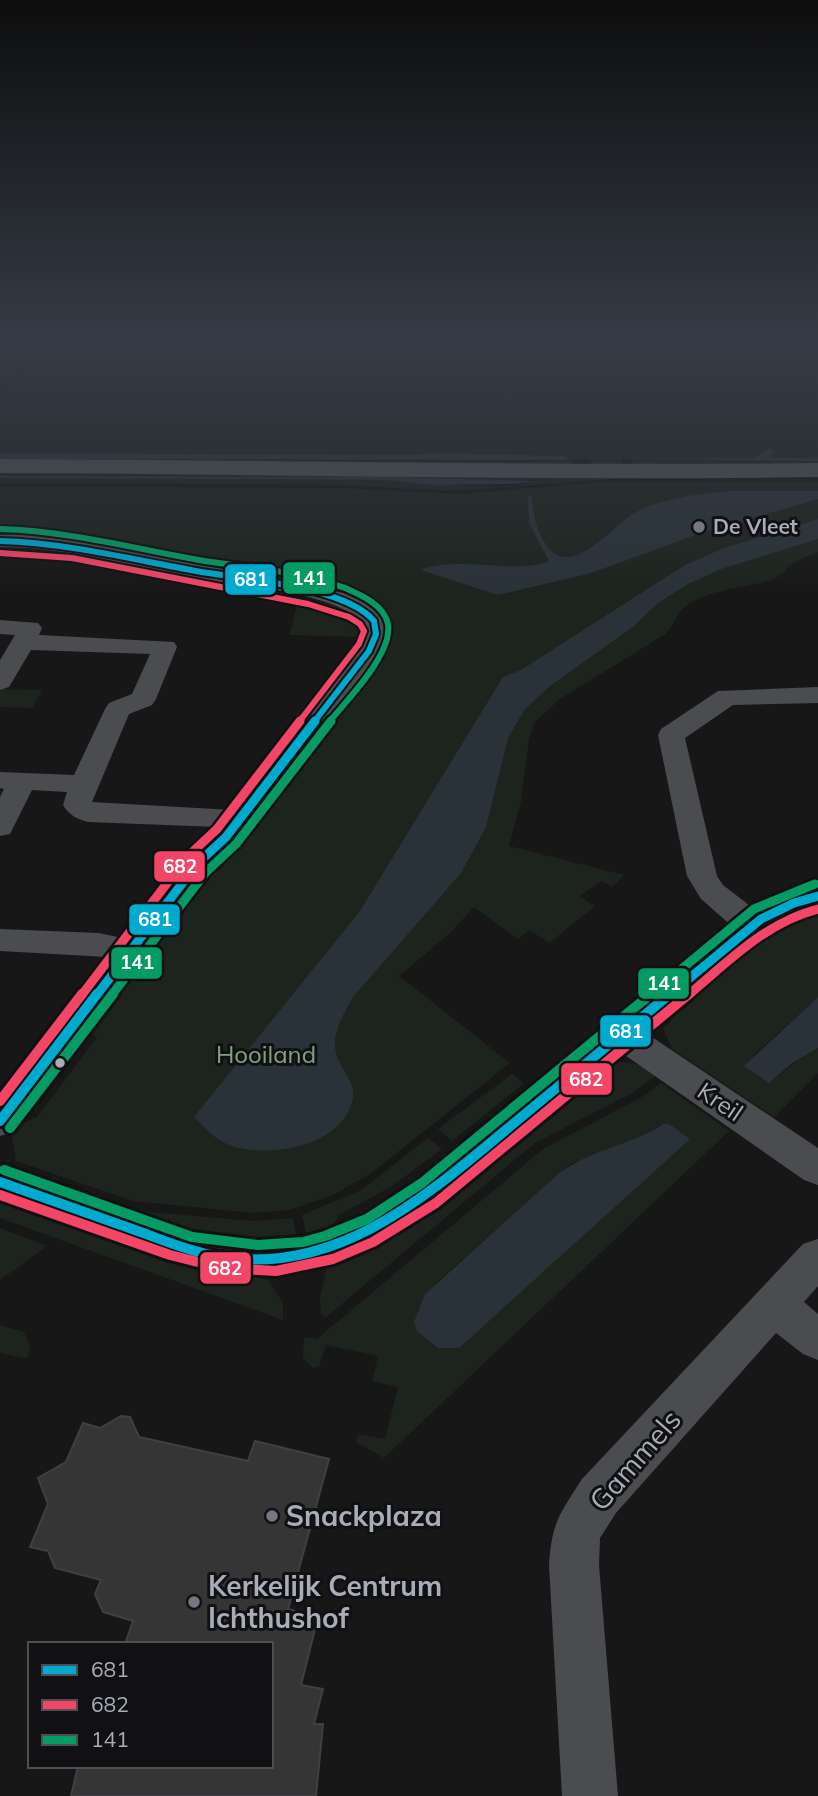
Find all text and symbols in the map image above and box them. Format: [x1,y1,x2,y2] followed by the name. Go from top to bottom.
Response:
[713,513,798,539] place label: De Vleet
[691,519,707,535] marker: De Vleet
[282,561,336,595] line badge: 141
[224,563,277,596] line badge: 681
[292,566,326,590] text: 141
[234,567,268,591] text: 681
[153,850,206,883] line badge: 682
[163,854,197,878] text: 682
[128,903,181,936] line badge: 681
[138,907,172,931] text: 681
[110,946,163,980] line badge: 141
[120,950,154,974] text: 141
[637,967,690,1000] line badge: 141
[647,971,681,995] text: 141
[599,1014,652,1048] line badge: 681
[609,1019,643,1043] text: 681
[216,1039,316,1069] park label: Hooiland
[53,1056,67,1070] unlabelled marker
[560,1062,613,1096] line badge: 682
[569,1067,603,1091] text: 682
[692,1075,749,1127] street label: Kreil
[199,1251,252,1285] line badge: 682
[208,1256,242,1280] text: 682
[581,1402,688,1517] street label: Gammels
[286,1498,442,1533] place label: Snackplaza
[264,1508,280,1524] marker: Snackplaza
[208,1568,442,1635] place label: Kerkelijk Centrum Ichthushof
[186,1594,202,1610] marker: Kerkelijk Centrum Ichthushof
[28,1642,273,1768] legend
[91,1656,129,1682] text: 681
[91,1691,129,1717] text: 682
[91,1726,129,1752] text: 141

